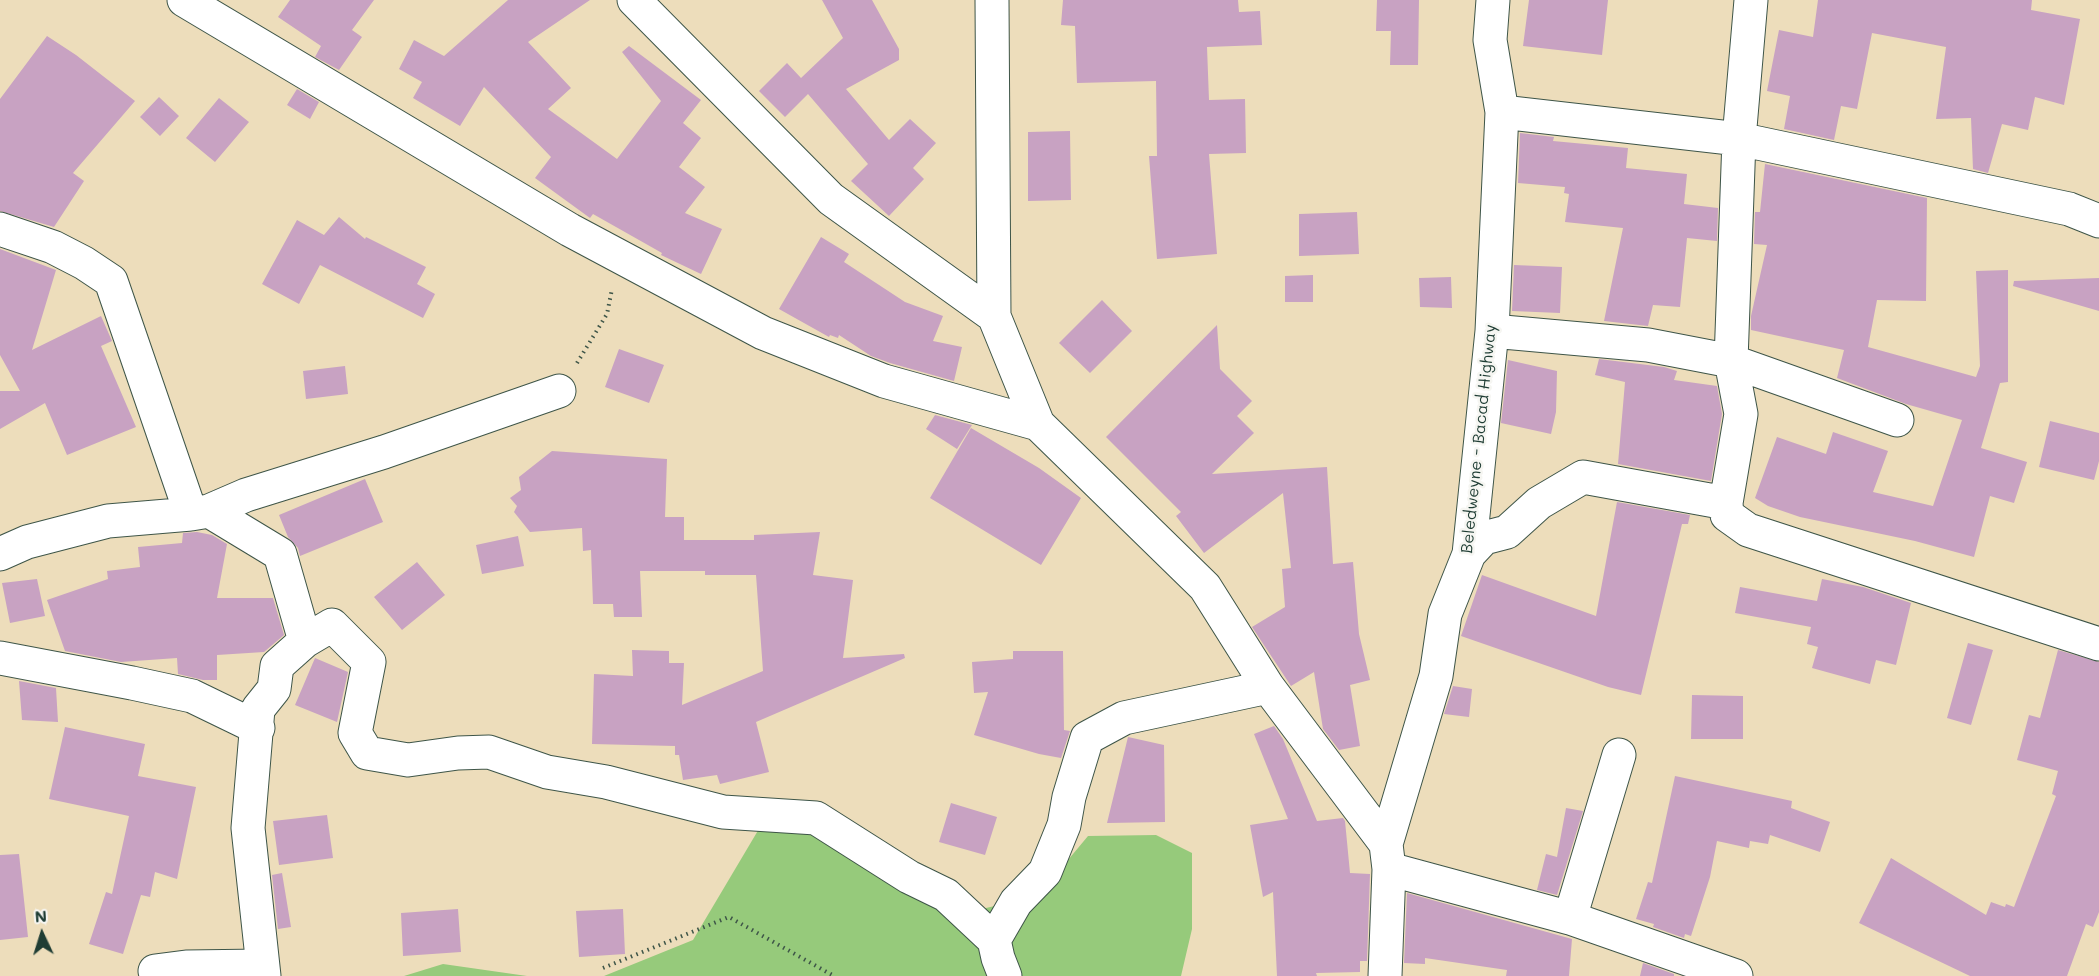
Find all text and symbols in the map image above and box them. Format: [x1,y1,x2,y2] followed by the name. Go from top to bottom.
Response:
[1457,324,1501,554] street label: Beledweyne - Bacad Highway
[12,904,72,964] north arrow
[34,905,48,926] text: N

